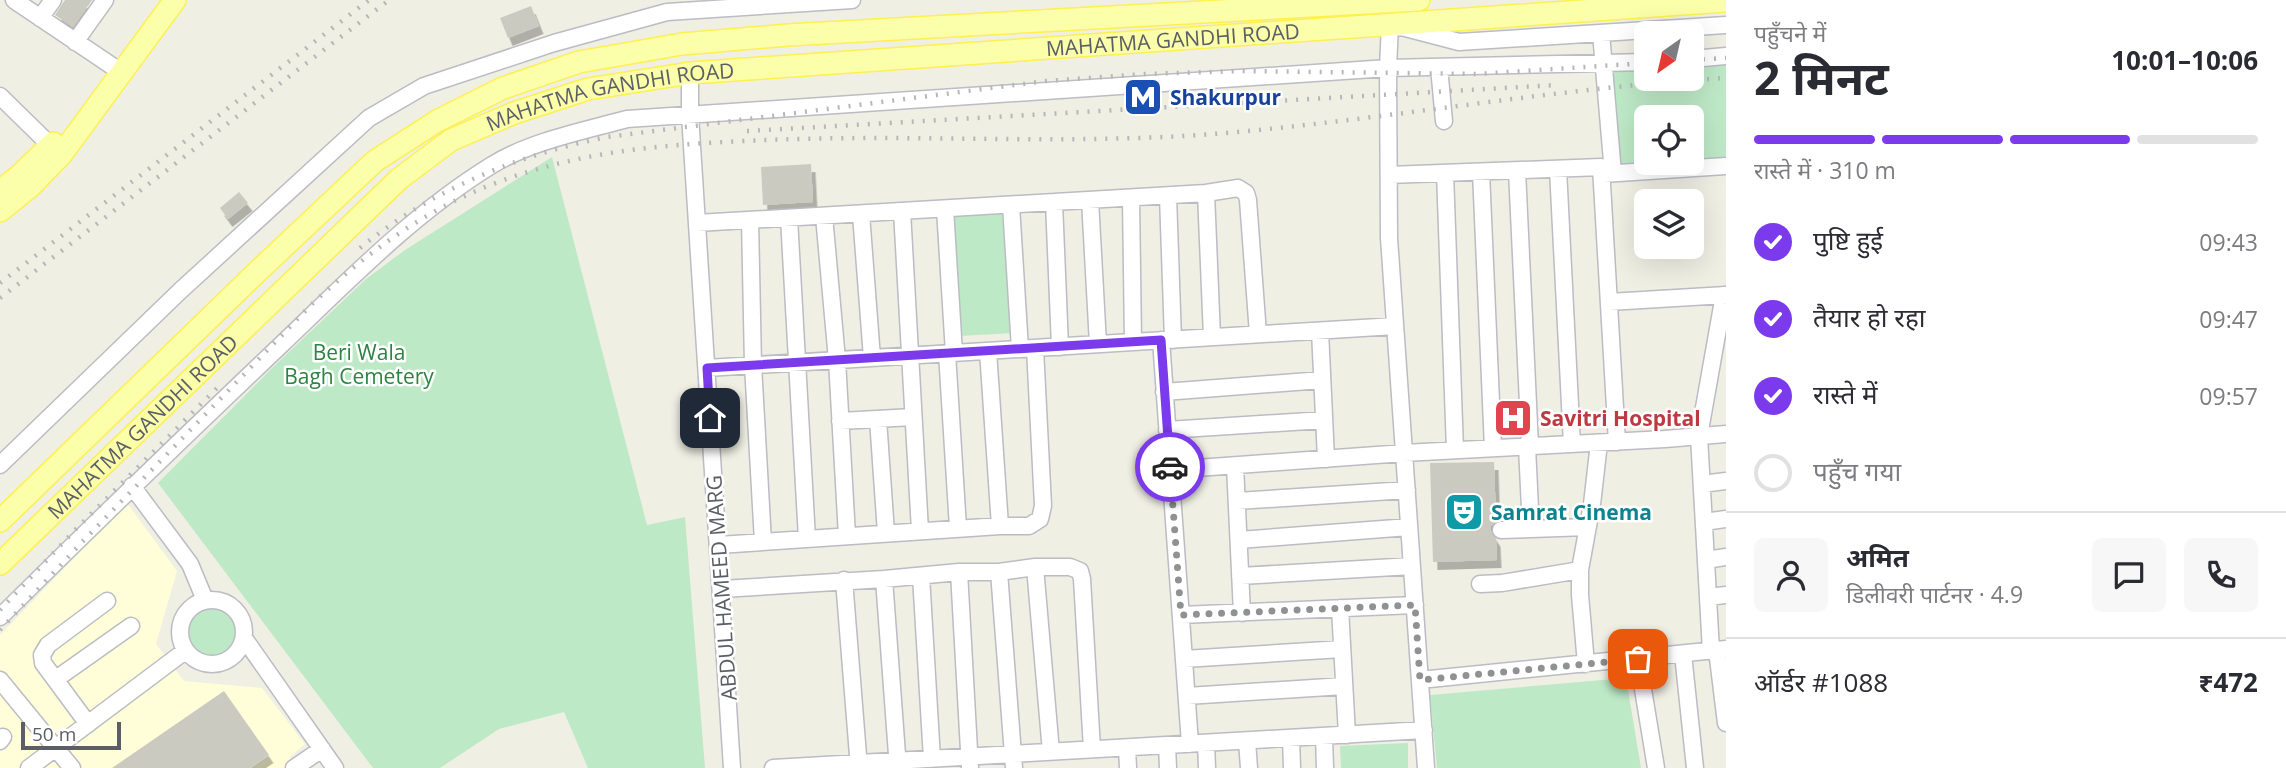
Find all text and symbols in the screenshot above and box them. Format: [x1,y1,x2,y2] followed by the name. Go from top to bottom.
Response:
[1045,17,1301,62] street label: MAHATMA GANDHI ROAD
[1754,17,1826,49] text: पहुँचने में
[1634,21,1704,91] north arrow
[1634,21,1704,259] map controls
[2111,42,2258,78] text: 10:01–10:06
[1754,46,1889,108] text: 2 मिनट
[482,56,735,137] street label: MAHATMA GANDHI ROAD
[1122,76,1164,118] metro station icon: Shakurpur
[1170,83,1282,111] place label: Shakurpur
[1634,105,1704,175] button: locate
[1754,154,1896,186] text: रास्ते में · 310 m
[1634,189,1704,259] button: layers
[1813,222,1883,258] text: पुष्टि हुई
[1754,223,1792,261] icon: check
[2199,226,2258,258] text: 09:43
[1813,299,1926,335] text: तैयार हो रहा
[1754,300,1792,338] icon: check
[2199,303,2258,335] text: 09:47
[41,328,244,525] street label: MAHATMA GANDHI ROAD
[284,338,434,390] park label: Beri Wala Bagh Cemetery
[1813,376,1878,412] text: रास्ते में
[1754,377,1792,415] icon: check
[2199,380,2258,412] text: 09:57
[680,388,740,448] pin
[1492,397,1534,439] hospital icon: Savitri Hospital
[691,399,729,437] icon: home
[1540,404,1701,432] place label: Savitri Hospital
[1135,432,1205,502] courier
[1151,448,1189,486] icon: car
[1813,453,1901,489] text: पहुँच गया
[699,474,743,702] street label: ABDUL HAMEED MARG
[1443,491,1485,533] theatre icon: Samrat Cinema
[1491,498,1652,526] place label: Samrat Cinema
[1754,538,1828,612] button: person
[2092,538,2166,612] button: chat
[2184,538,2258,612] button: phone
[1846,539,1909,575] text: अमित
[1846,578,2023,610] text: डिलीवरी पार्टनर · 4.9
[1608,629,1668,689] pin
[1619,640,1657,678] icon: bag
[1754,664,1888,700] text: ऑर्डर #1088
[2199,664,2258,700] text: ₹472
[21,719,121,751] scale bar
[32,721,76,747] text: 50 m

